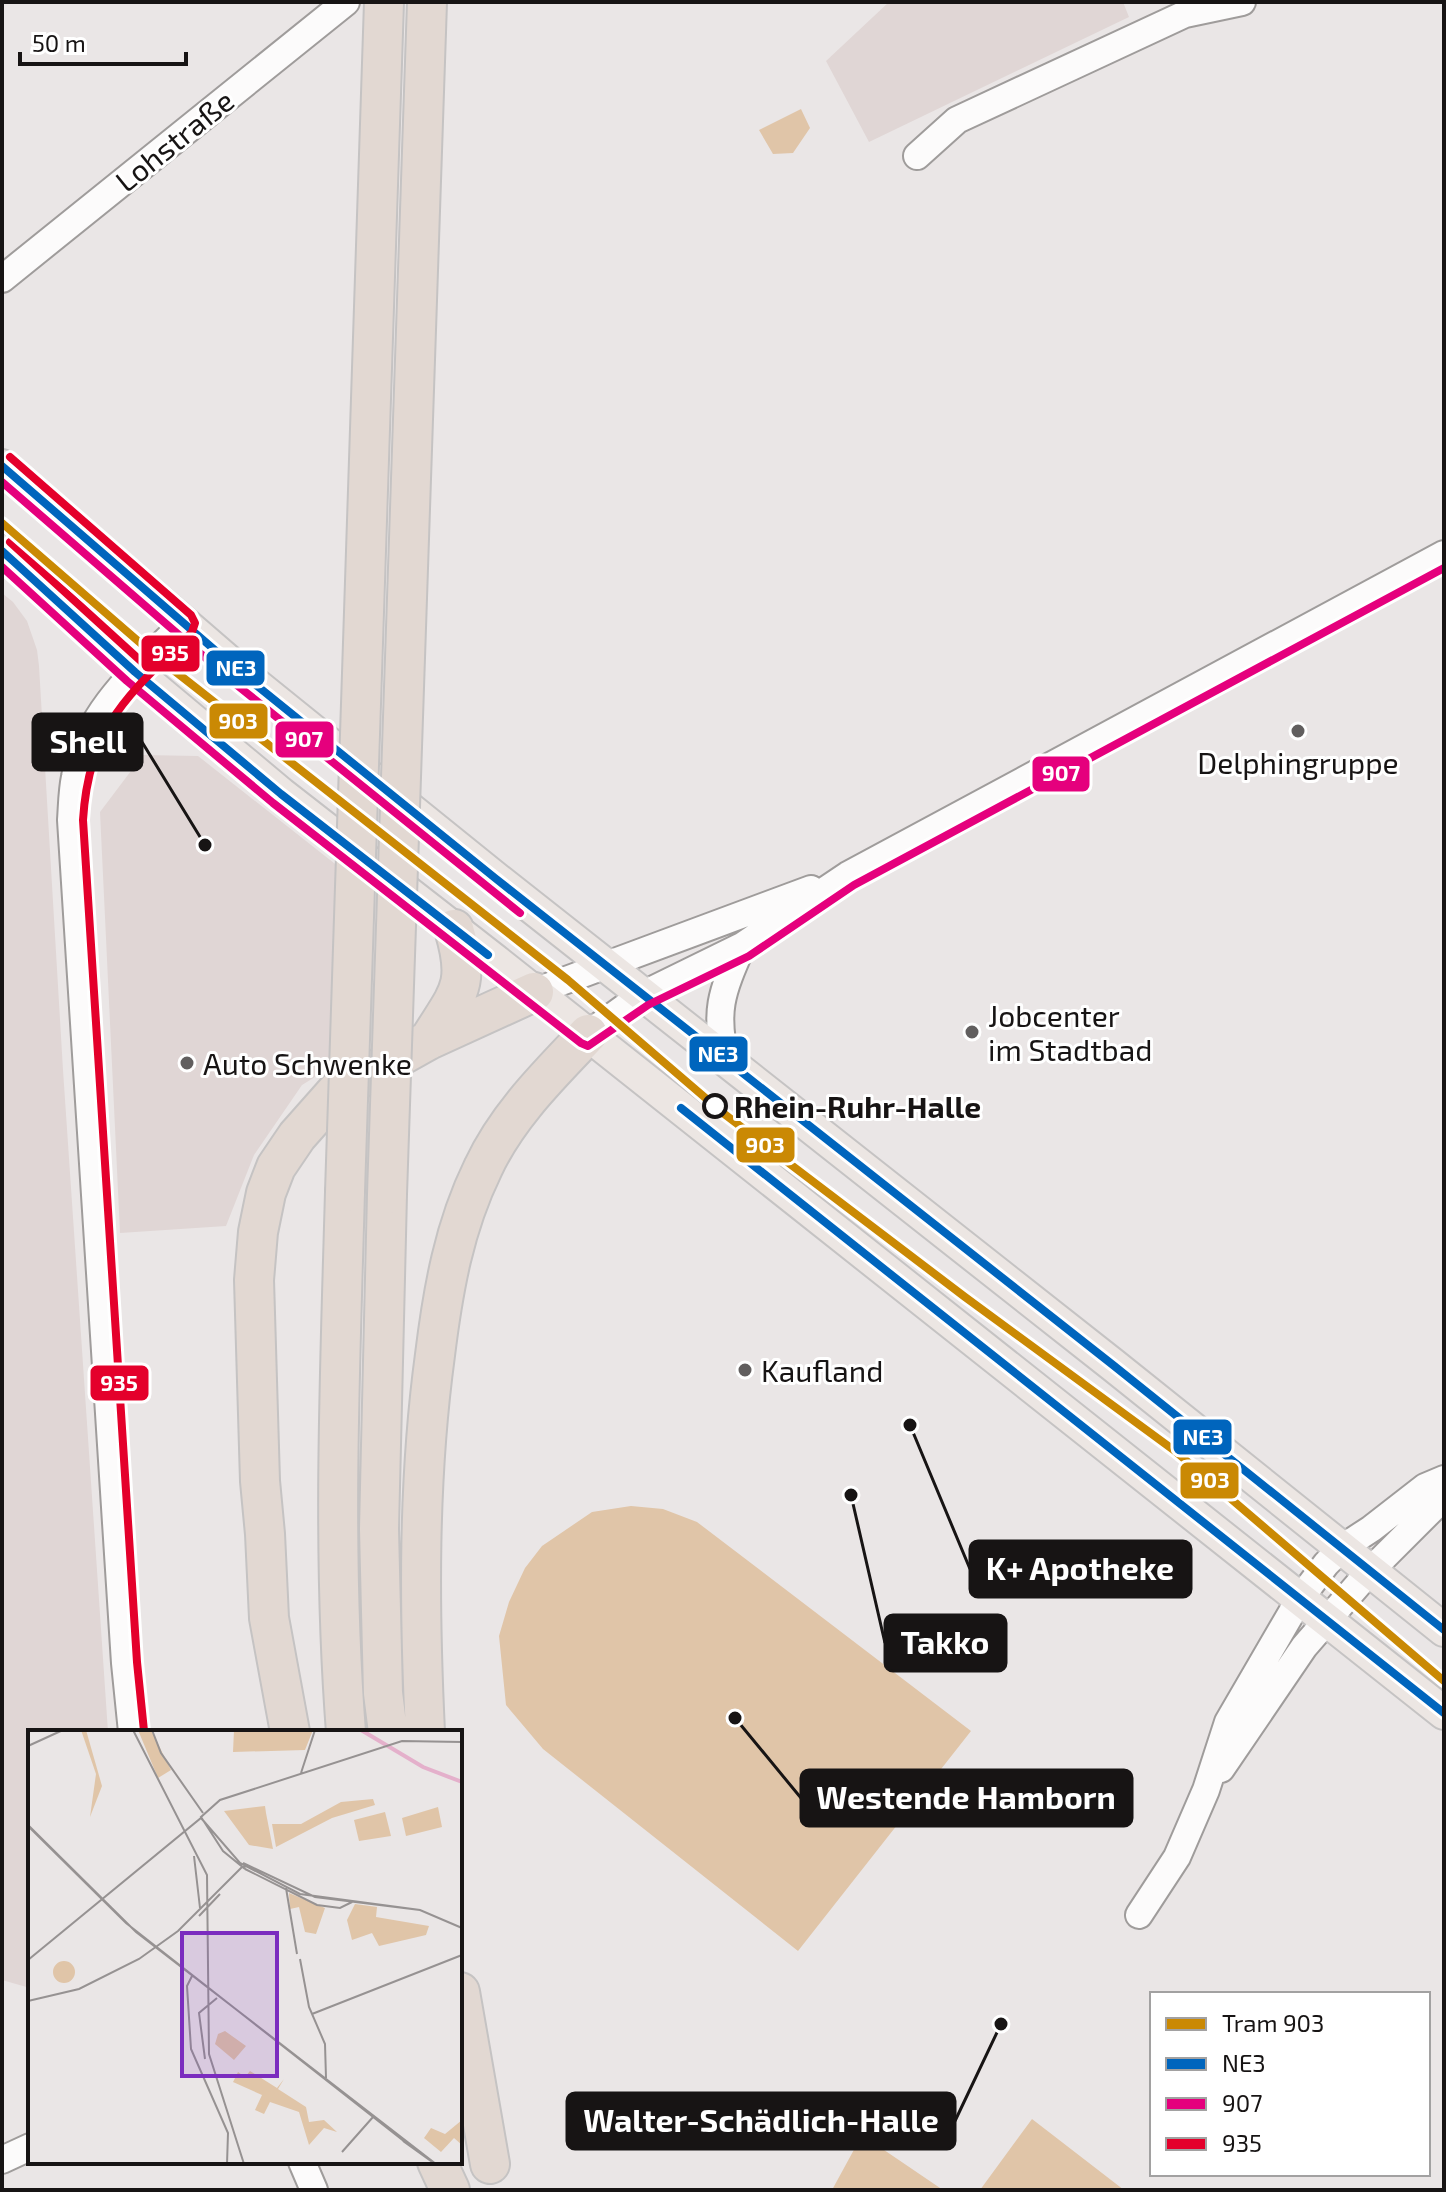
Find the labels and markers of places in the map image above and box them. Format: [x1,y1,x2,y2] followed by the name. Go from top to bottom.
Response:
[33,714,142,770] callout: Shell
[1289,722,1307,740] marker: Delphingruppe
[1197,744,1399,780] place label: Delphingruppe
[988,997,1152,1067] place label: Jobcenter im Stadtbad
[963,1023,981,1041] marker: Jobcenter im Stadtbad
[203,1045,412,1081] place label: Auto Schwenke
[178,1054,196,1072] marker: Auto Schwenke
[734,1088,981,1124] place label: Rhein-Ruhr-Halle
[703,1094,727,1118] marker: Rhein-Ruhr-Halle
[761,1352,883,1388] place label: Kaufland
[736,1361,754,1379] marker: Kaufland
[970,1541,1191,1597] callout: K+ Apotheke
[885,1615,1006,1671] callout: Takko
[801,1770,1132,1826] callout: Westende Hamborn
[567,2093,955,2149] callout: Walter-Schädlich-Halle

